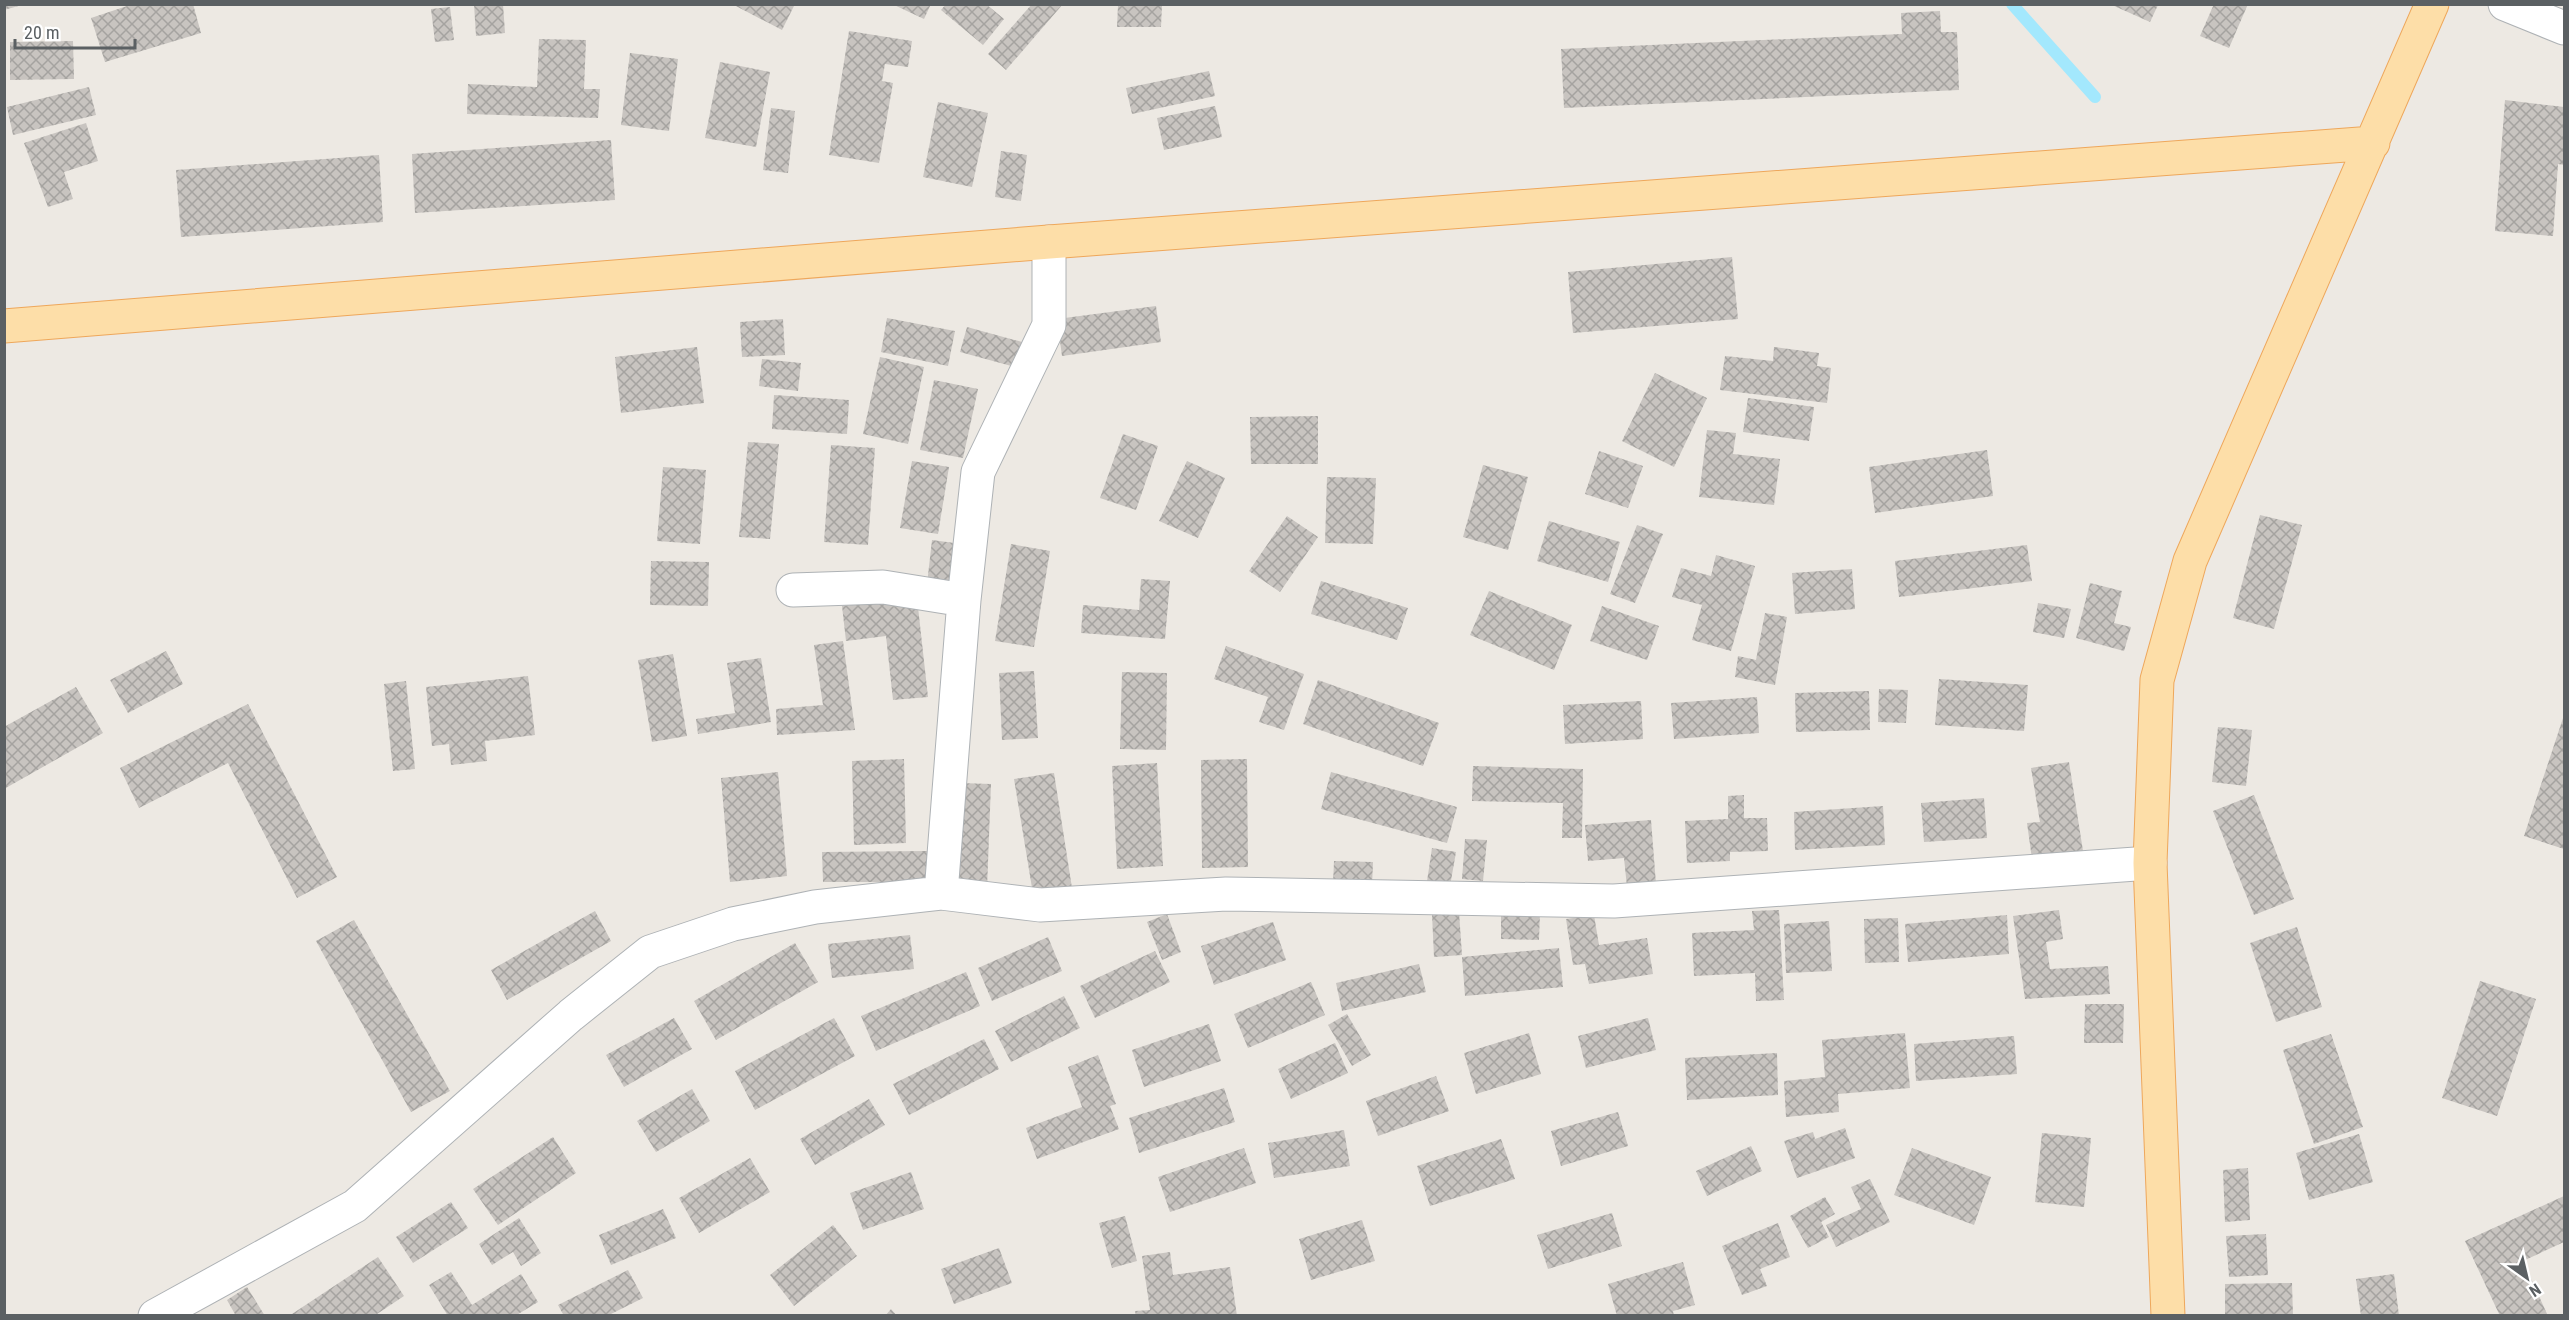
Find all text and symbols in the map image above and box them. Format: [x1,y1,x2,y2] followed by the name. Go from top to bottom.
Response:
[15,12,135,50] scale bar
[24,22,59,43] text: 20 m
[2497,1248,2557,1308] north arrow
[2526,1279,2544,1301] text: N

